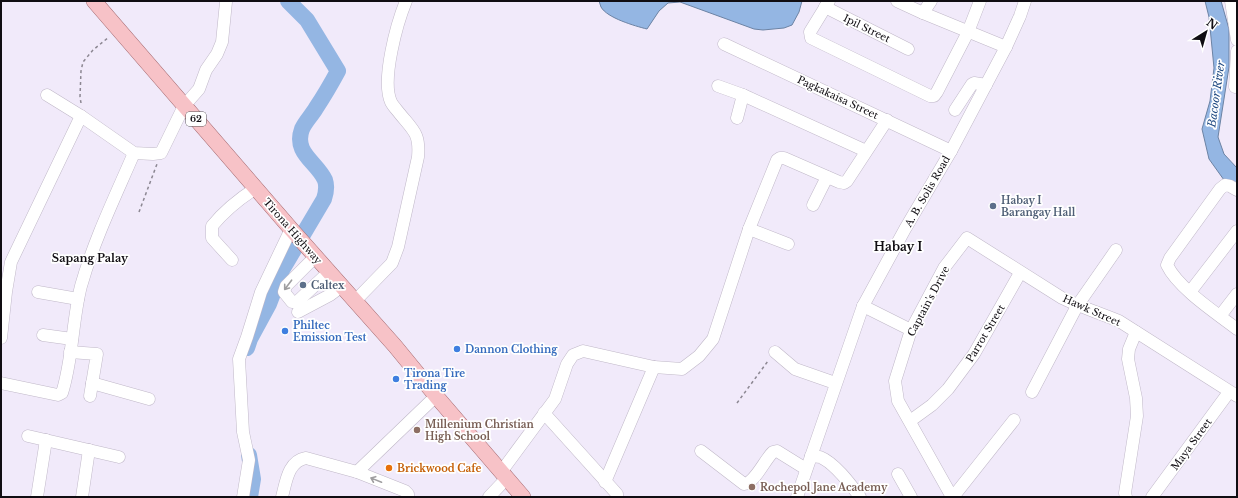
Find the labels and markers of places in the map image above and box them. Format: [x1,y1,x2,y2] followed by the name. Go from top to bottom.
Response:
[1001,194,1076,219] place label: Habay I Barangay Hall
[988,201,998,211] marker: Habay I Barangay Hall
[311,279,345,292] place label: Caltex
[298,280,308,290] marker: Caltex
[293,319,366,344] place label: Philtec Emission Test
[280,326,290,336] marker: Philtec Emission Test
[465,343,558,356] place label: Dannon Clothing
[452,344,462,354] marker: Dannon Clothing
[404,367,465,392] place label: Tirona Tire Trading
[391,374,401,384] marker: Tirona Tire Trading
[425,418,534,443] place label: Millenium Christian High School
[412,425,422,435] marker: Millenium Christian High School
[397,462,482,475] place label: Brickwood Cafe
[384,463,394,473] marker: Brickwood Cafe
[760,481,888,494] place label: Rochepol Jane Academy
[747,482,757,492] marker: Rochepol Jane Academy

